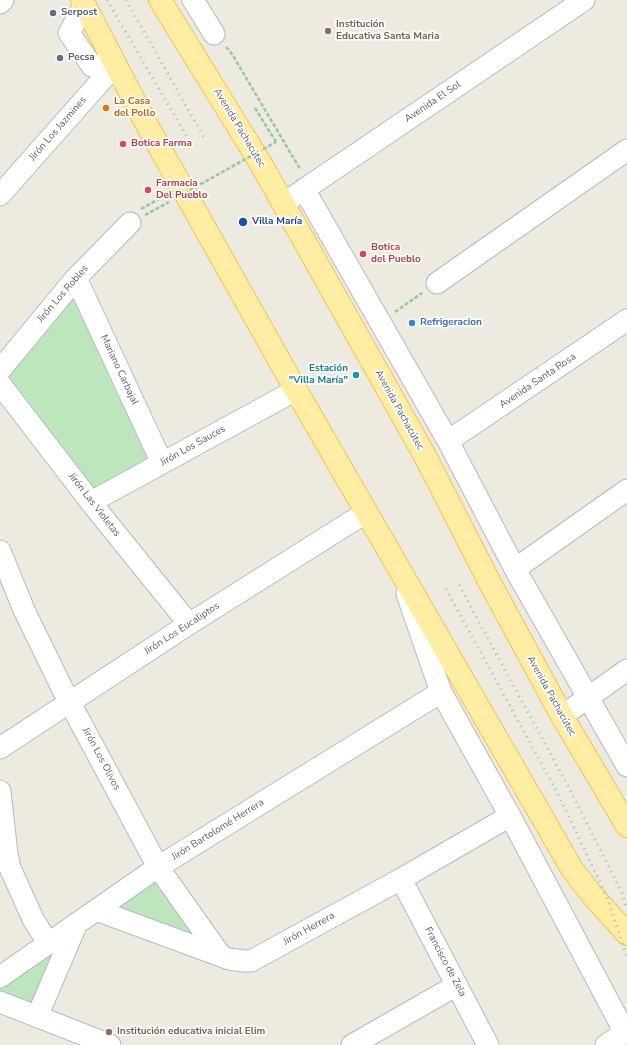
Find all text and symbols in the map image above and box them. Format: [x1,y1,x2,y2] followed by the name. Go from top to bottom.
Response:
[61,7,97,19] place label: Serpost
[48,8,58,18] marker: Serpost
[336,19,439,42] place label: Institución Educativa Santa Maria
[323,26,333,36] marker: Institución Educativa Santa Maria
[68,52,95,64] place label: Pecsa
[55,53,65,63] marker: Pecsa
[403,79,463,125] street label: Avenida El Sol
[211,86,267,170] street label: Avenida Pachacútec
[27,94,89,164] street label: Jirón Los Jazmines
[114,96,155,120] place label: La Casa del Pollo
[101,103,111,113] marker: La Casa del Pollo
[131,138,192,150] place label: Botica Farma
[118,139,128,149] marker: Botica Farma
[156,178,207,202] place label: Farmacia Del Pueblo
[143,185,153,195] marker: Farmacia Del Pueblo
[237,216,249,228] marker: Villa María
[252,216,302,228] place label: Villa María
[371,242,421,266] place label: Botica del Pueblo
[358,249,368,259] marker: Botica del Pueblo
[35,263,91,325] street label: Jirón Los Robles
[420,317,482,329] place label: Refrigeracion
[407,318,417,328] marker: Refrigeracion
[97,333,141,407] street label: Mariano Carbajal
[497,351,579,411] street label: Avenida Santa Rosa
[289,363,348,386] place label: Estación "Villa María"
[372,368,426,452] street label: Avenida Pachacútec
[351,370,361,380] marker: Estación "Villa María"
[158,423,228,469] street label: Jirón Los Sauces
[65,471,123,539] street label: Jirón Las Violetas
[142,600,222,658] street label: Jirón Los Eucaliptos
[524,654,578,738] street label: Avenida Pachacútec
[79,725,123,793] street label: Jirón Los Olivos
[169,797,267,863] street label: Jirón Bartolomé Herrera
[281,910,337,948] street label: Jirón Herrera
[422,925,468,999] street label: Francisco de Zela
[117,1026,265,1038] place label: Institución educativa inicial Elim
[104,1027,114,1037] marker: Institución educativa inicial Elim

